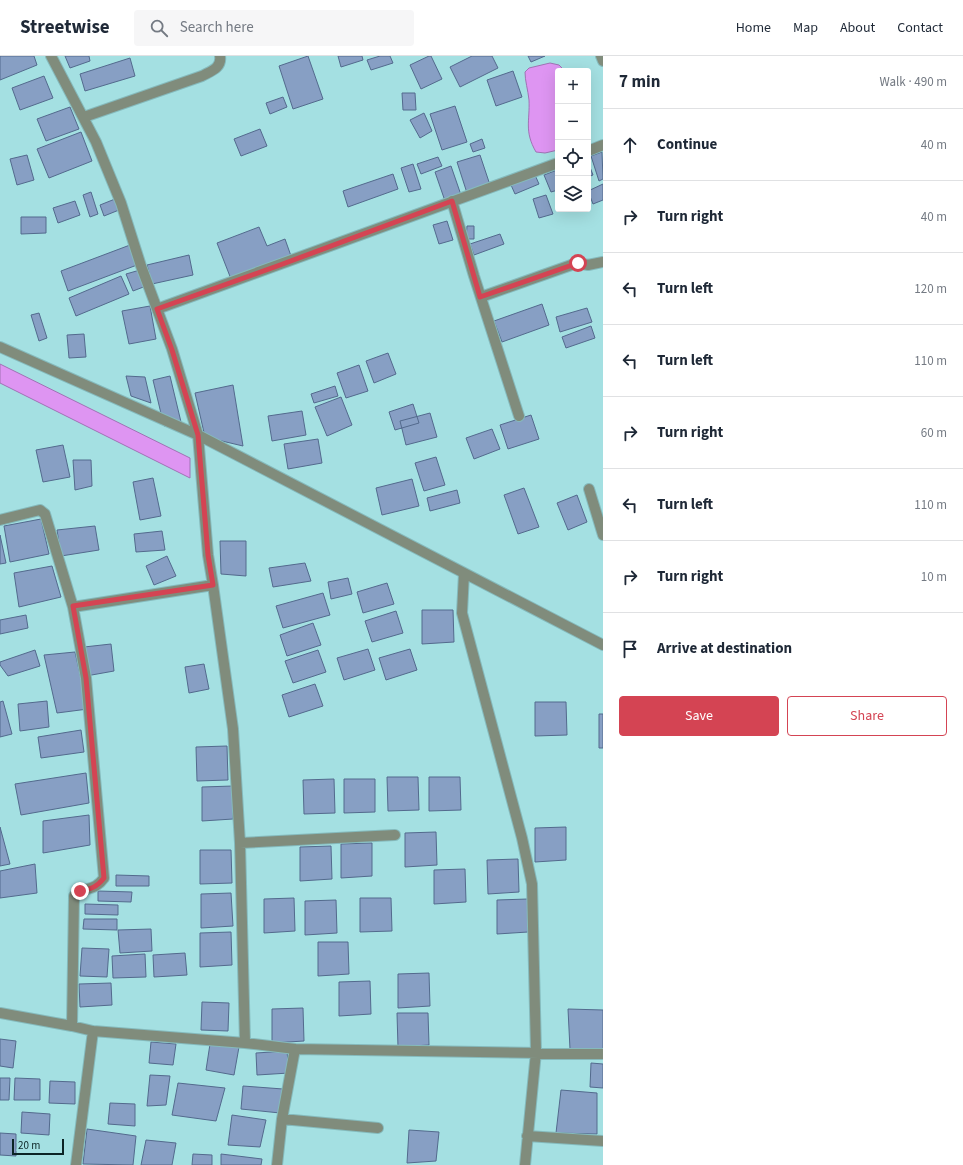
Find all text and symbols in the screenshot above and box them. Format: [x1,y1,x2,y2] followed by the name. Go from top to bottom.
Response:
[134,10,414,46] search box
[20,14,110,41] text: Streetwise
[148,17,170,39] icon: search
[180,17,254,38] text: Search here
[736,18,771,38] text: Home
[793,18,818,38] text: Map
[840,18,875,38] text: About
[897,18,943,38] text: Contact
[555,68,591,212] map controls
[555,68,591,104] button: +
[619,70,660,94] text: 7 min
[879,73,947,91] text: Walk · 490 m
[555,104,591,140] button: −
[619,134,641,156] icon: ahead
[657,134,717,155] text: Continue
[921,136,947,154] text: 40 m
[555,140,591,176] button: locate
[555,176,591,212] button: layers
[619,206,641,228] icon: right
[657,206,723,227] text: Turn right
[921,208,947,226] text: 40 m
[569,254,587,272] route start
[619,278,641,300] icon: left
[657,278,713,299] text: Turn left
[914,280,947,298] text: 120 m
[619,350,641,372] icon: left
[657,350,713,371] text: Turn left
[914,352,947,370] text: 110 m
[619,422,641,444] icon: right
[657,422,723,443] text: Turn right
[921,424,947,442] text: 60 m
[619,494,641,516] icon: left
[657,494,713,515] text: Turn left
[914,496,947,514] text: 110 m
[619,566,641,588] icon: right
[657,566,723,587] text: Turn right
[921,568,947,586] text: 10 m
[619,638,641,660] icon: arrive
[657,638,792,659] text: Arrive at destination
[619,696,779,736] button: Save
[787,696,947,736] button: Share
[71,882,89,900] route end
[12,1137,64,1156] scale bar
[18,1138,40,1153] text: 20 m

